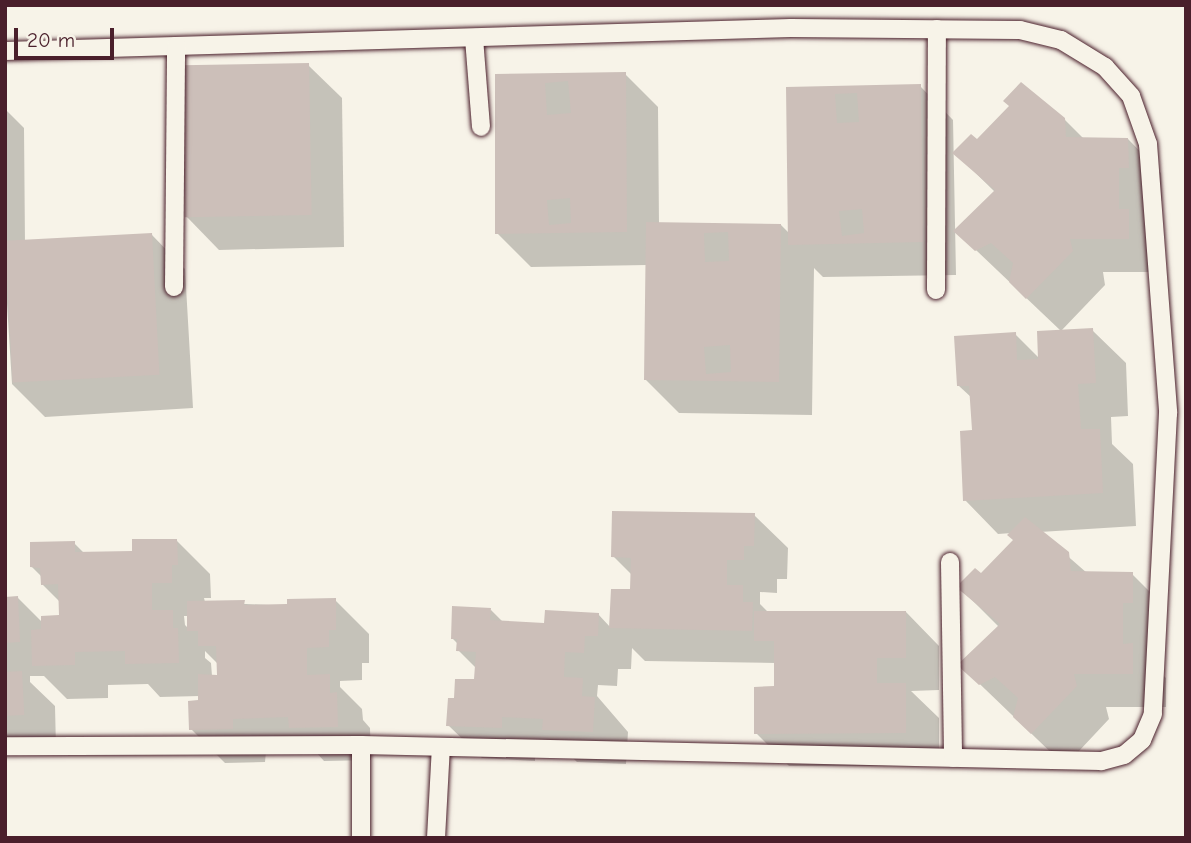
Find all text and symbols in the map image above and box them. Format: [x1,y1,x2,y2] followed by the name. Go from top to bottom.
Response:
[18,14,117,58] scale bar
[27,28,75,52] text: 20 m

